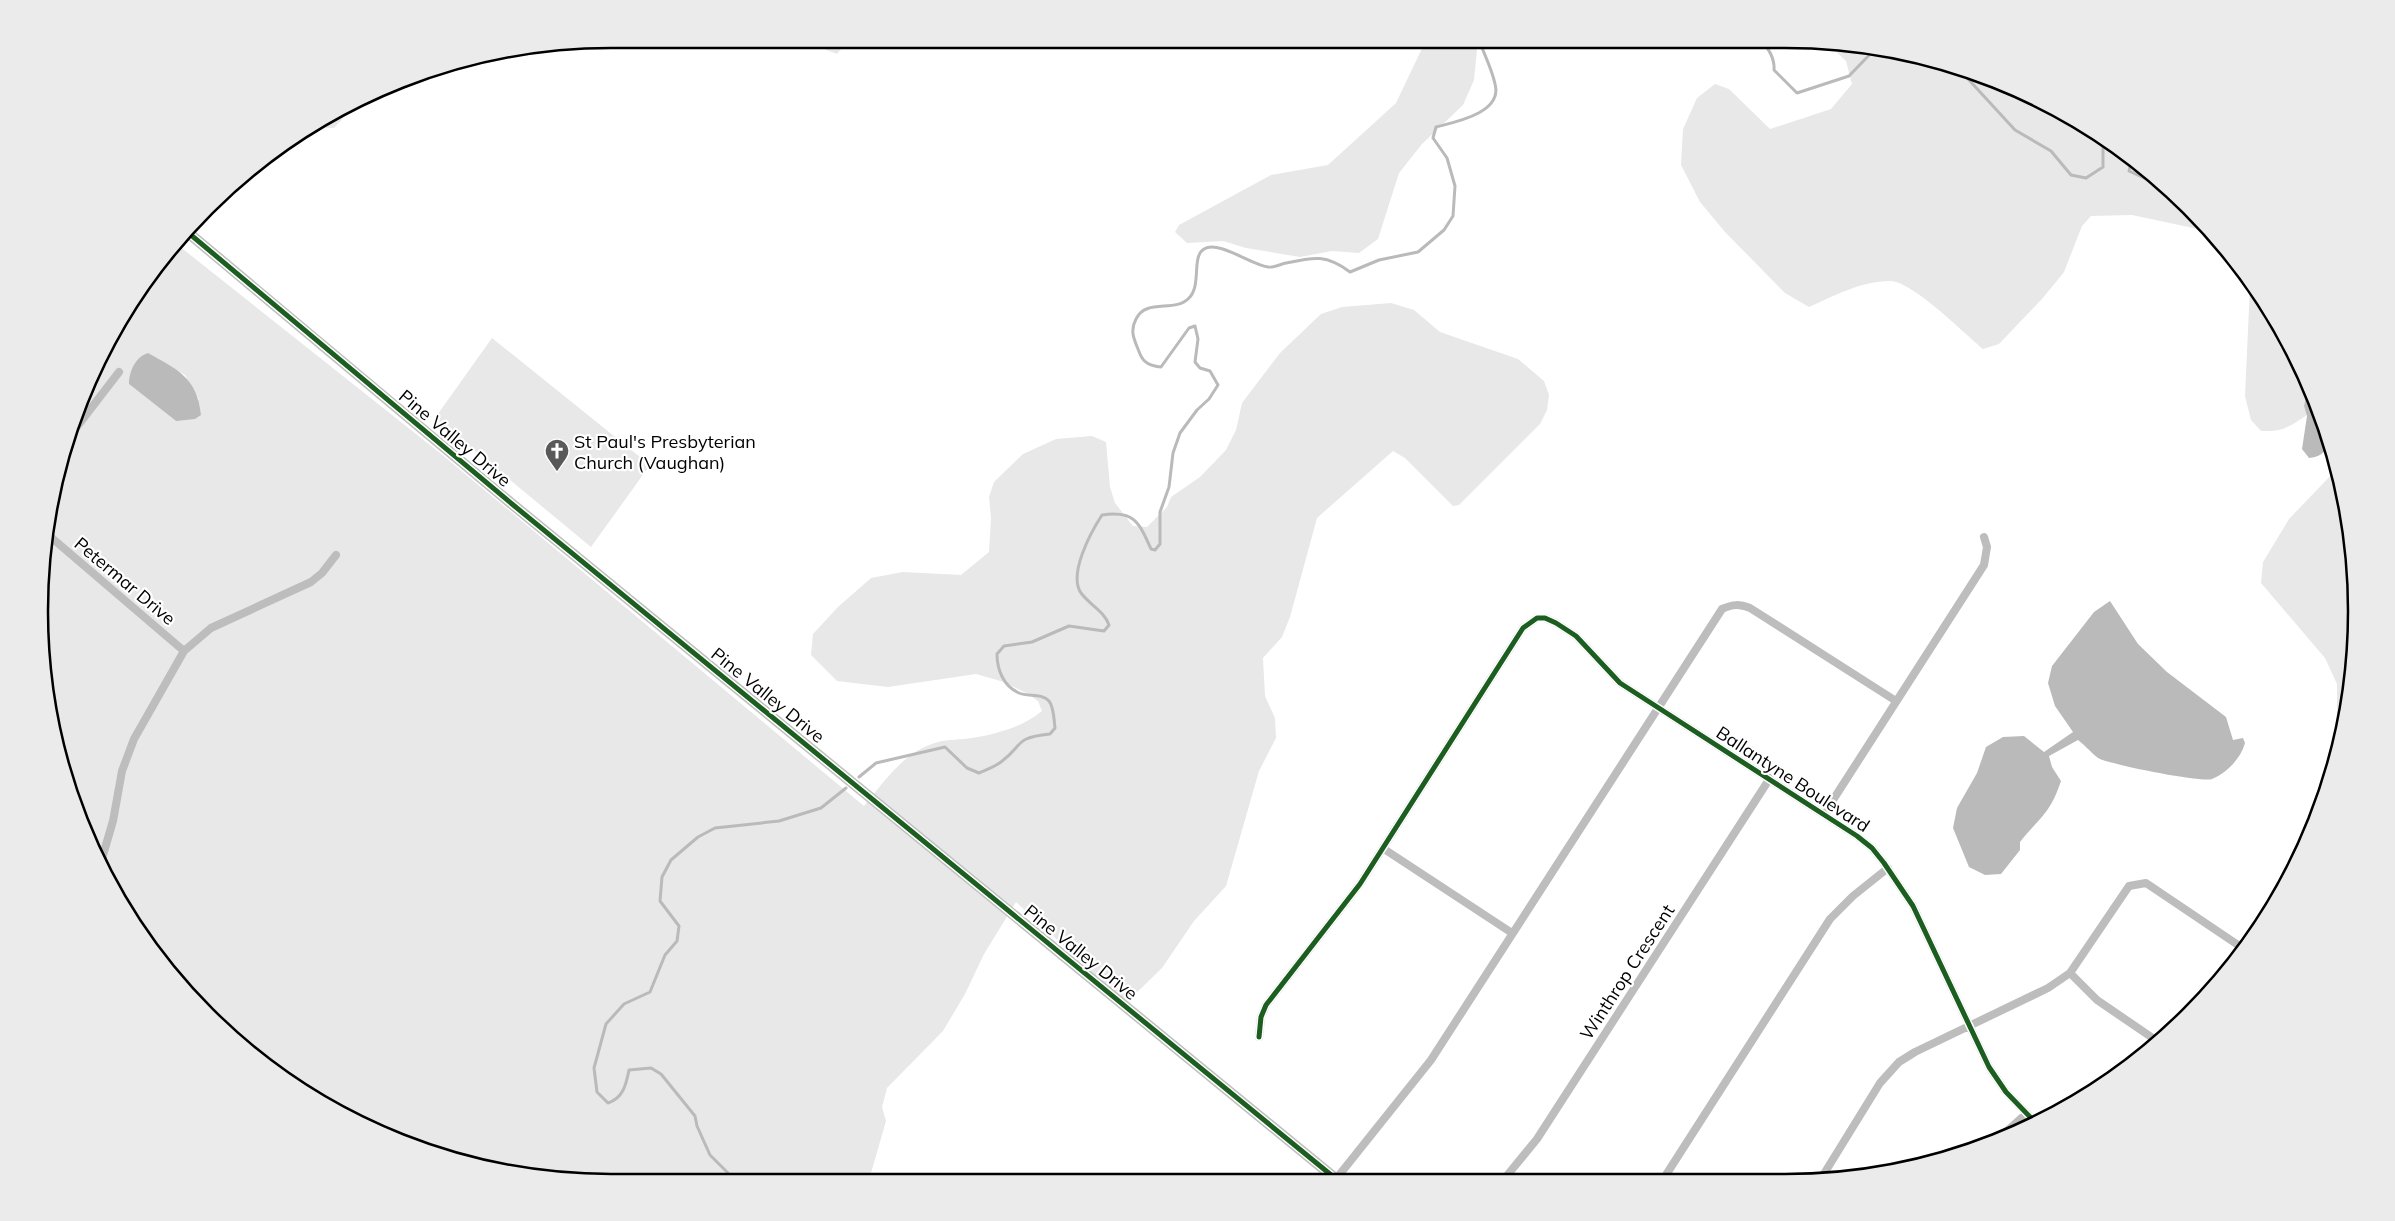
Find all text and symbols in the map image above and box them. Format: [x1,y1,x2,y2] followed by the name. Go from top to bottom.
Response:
[394,384,516,492] street label: Pine Valley Drive
[574,430,756,474] place label: St Paul's Presbyterian Church (Vaughan)
[544,438,570,472] church icon: St Paul's Presbyterian Church (Vaughan)
[70,532,180,630] street label: Petermar Drive
[707,642,829,748] street label: Pine Valley Drive
[1712,721,1874,837] street label: Ballantyne Boulevard
[1020,899,1142,1005] street label: Pine Valley Drive
[1575,900,1679,1044] street label: Winthrop Crescent

